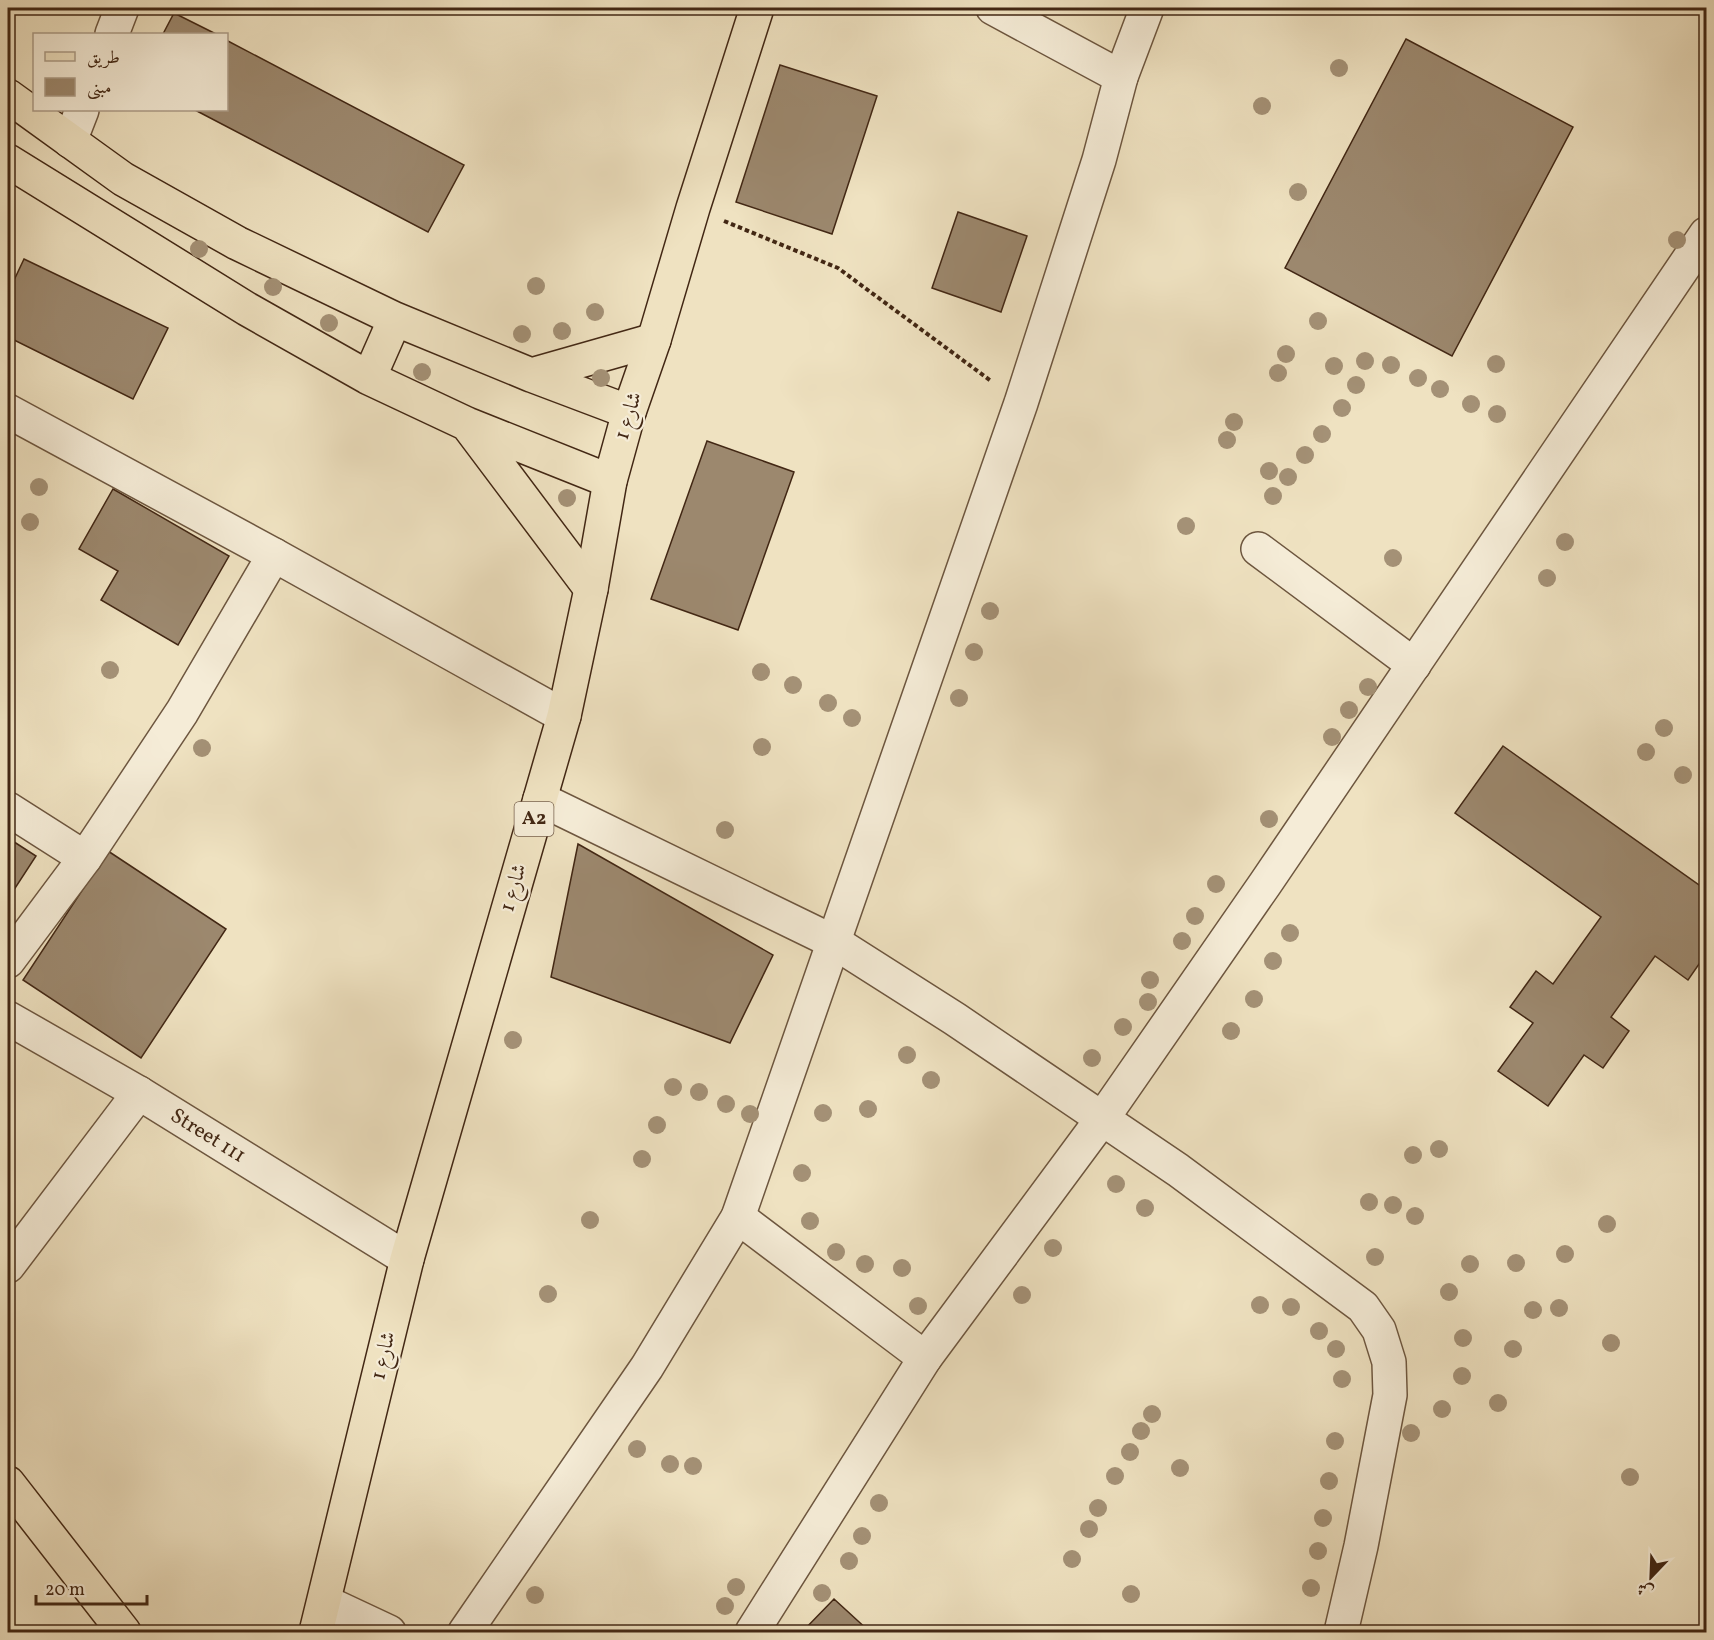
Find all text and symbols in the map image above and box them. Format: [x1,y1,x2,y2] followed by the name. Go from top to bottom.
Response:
[33,33,228,111] legend
[87,46,120,71] text: طريق
[87,76,112,101] text: مبنى
[608,388,652,444] street label: شارع 1
[514,802,554,836] road number: A2
[493,861,537,916] street label: شارع 1
[165,1101,251,1170] street label: Street 111
[364,1329,406,1383] street label: شارع 1
[1621,1547,1681,1607] north arrow
[36,1568,147,1606] scale bar
[1634,1576,1658,1602] text: ش
[45,1578,85,1603] text: 20 m

